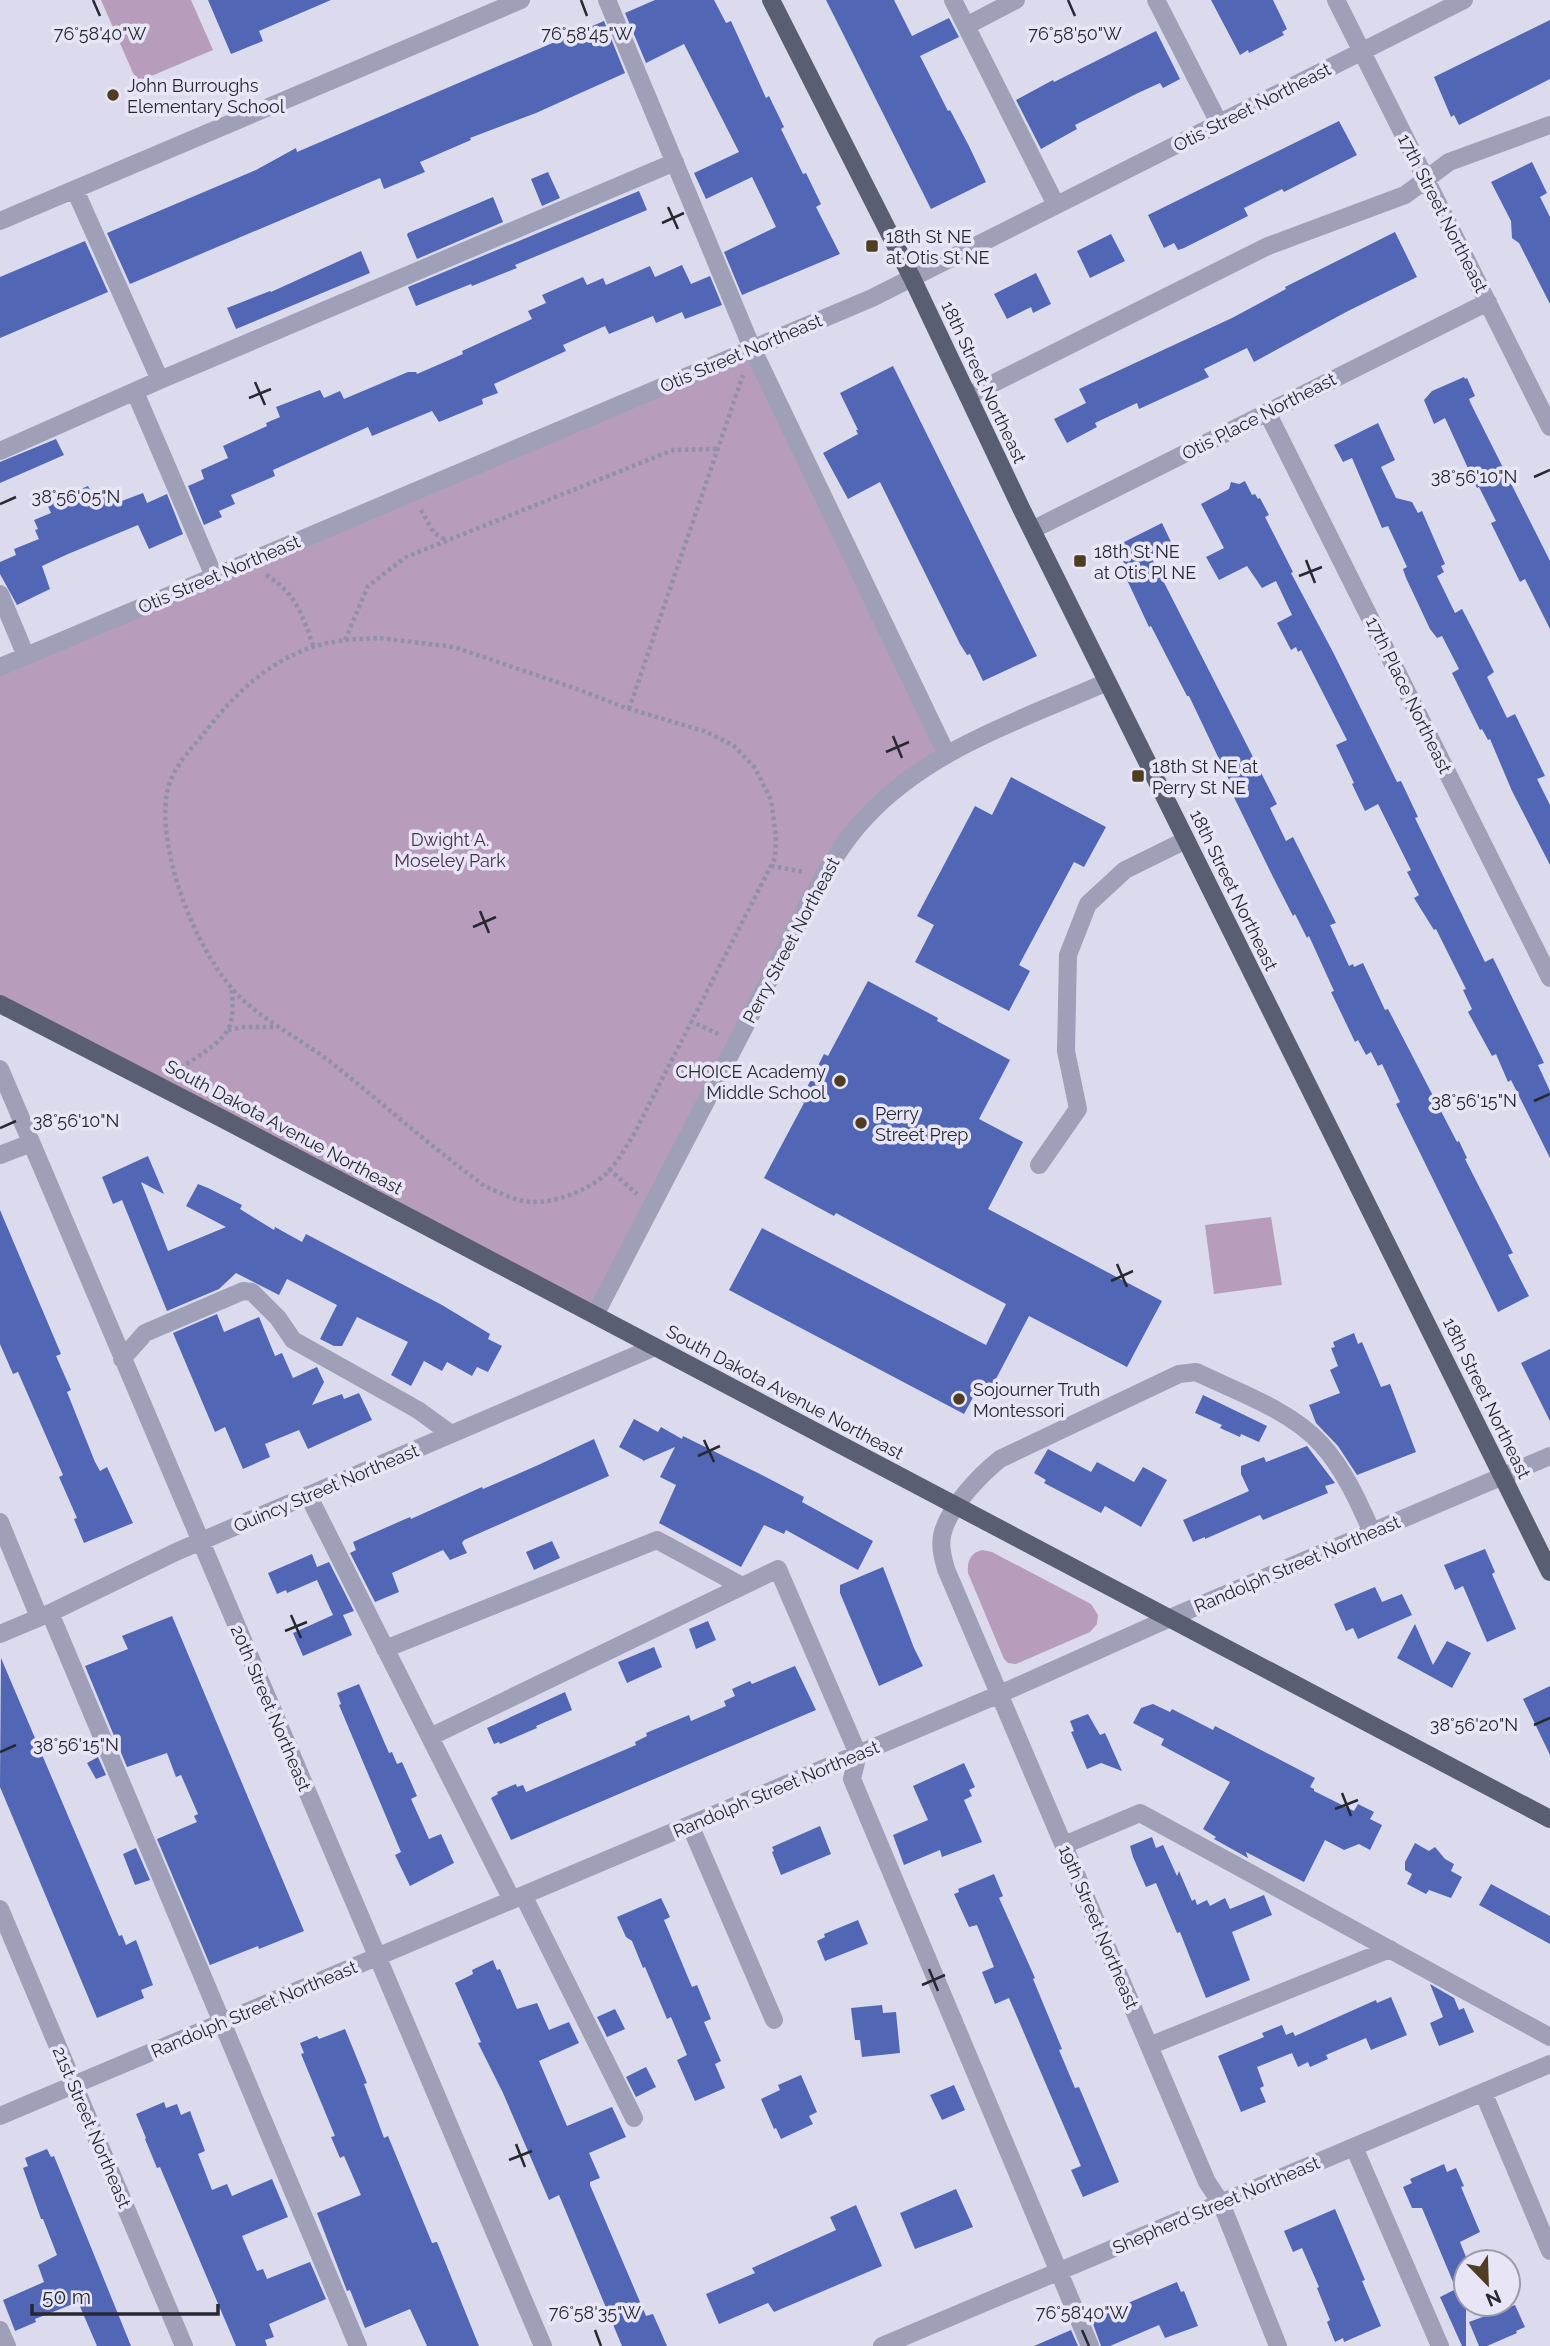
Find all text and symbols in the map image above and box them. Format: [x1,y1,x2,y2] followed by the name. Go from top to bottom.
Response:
[54,23,146,44] text: 76°58'40"W
[541,23,633,44] text: 76°58'45"W
[1028,23,1122,44] text: 76°58'50"W
[1170,58,1334,156] street label: Otis Street Northeast
[127,75,285,117] place label: John Burroughs Elementary School
[105,87,121,103] marker: John Burroughs Elementary School
[1394,130,1492,296] street label: 17th Street Northeast
[886,226,989,268] place label: 18th St NE at Otis St NE
[864,238,880,254] marker: 18th St NE at Otis St NE
[937,298,1031,466] street label: 18th Street Northeast
[657,309,825,397] street label: Otis Street Northeast
[1178,368,1340,464] street label: Otis Place Northeast
[1431,466,1517,487] text: 38°56'10"N
[32,486,120,507] text: 38°56'05"N
[135,530,303,618] street label: Otis Street Northeast
[1094,541,1196,583] place label: 18th St NE at Otis Pl NE
[1072,553,1088,569] marker: 18th St NE at Otis Pl NE
[1362,613,1456,777] street label: 17th Place Northeast
[1152,756,1258,798] place label: 18th St NE at Perry St NE
[1130,768,1146,784] marker: 18th St NE at Perry St NE
[1186,806,1282,974] street label: 18th Street Northeast
[394,829,506,871] park label: Dwight A. Moseley Park
[738,853,844,1027] street label: Perry Street Northeast
[162,1055,406,1199] street label: South Dakota Avenue Northeast
[676,1061,826,1103] place label: CHOICE Academy Middle School
[832,1073,848,1089] marker: CHOICE Academy Middle School
[1431,1090,1517,1111] text: 38°56'15"N
[875,1103,968,1145] place label: Perry Street Prep
[33,1110,119,1131] text: 38°56'10"N
[853,1115,869,1131] marker: Perry Street Prep
[1439,1314,1535,1482] street label: 18th Street Northeast
[663,1320,907,1464] street label: South Dakota Avenue Northeast
[973,1379,1100,1421] place label: Sojourner Truth Montessori
[951,1391,967,1407] marker: Sojourner Truth Montessori
[230,1439,422,1537] street label: Quincy Street Northeast
[1191,1511,1403,1617] street label: Randolph Street Northeast
[226,1622,316,1794] street label: 20th Street Northeast
[1430,1714,1518,1735] text: 38°56'20"N
[33,1734,119,1755] text: 38°56'15"N
[670,1736,882,1842] street label: Randolph Street Northeast
[1055,1842,1143,2012] street label: 19th Street Northeast
[148,1956,360,2062] street label: Randolph Street Northeast
[48,2043,136,2211] street label: 21st Street Northeast
[1109,2152,1323,2258] street label: Shepherd Street Northeast
[1452,2248,1522,2318] north arrow
[32,2272,217,2316] scale bar
[42,2284,91,2309] text: 50 m
[1483,2286,1505,2312] text: N
[549,2302,641,2323] text: 76°58'35"W
[1036,2302,1128,2323] text: 76°58'40"W

